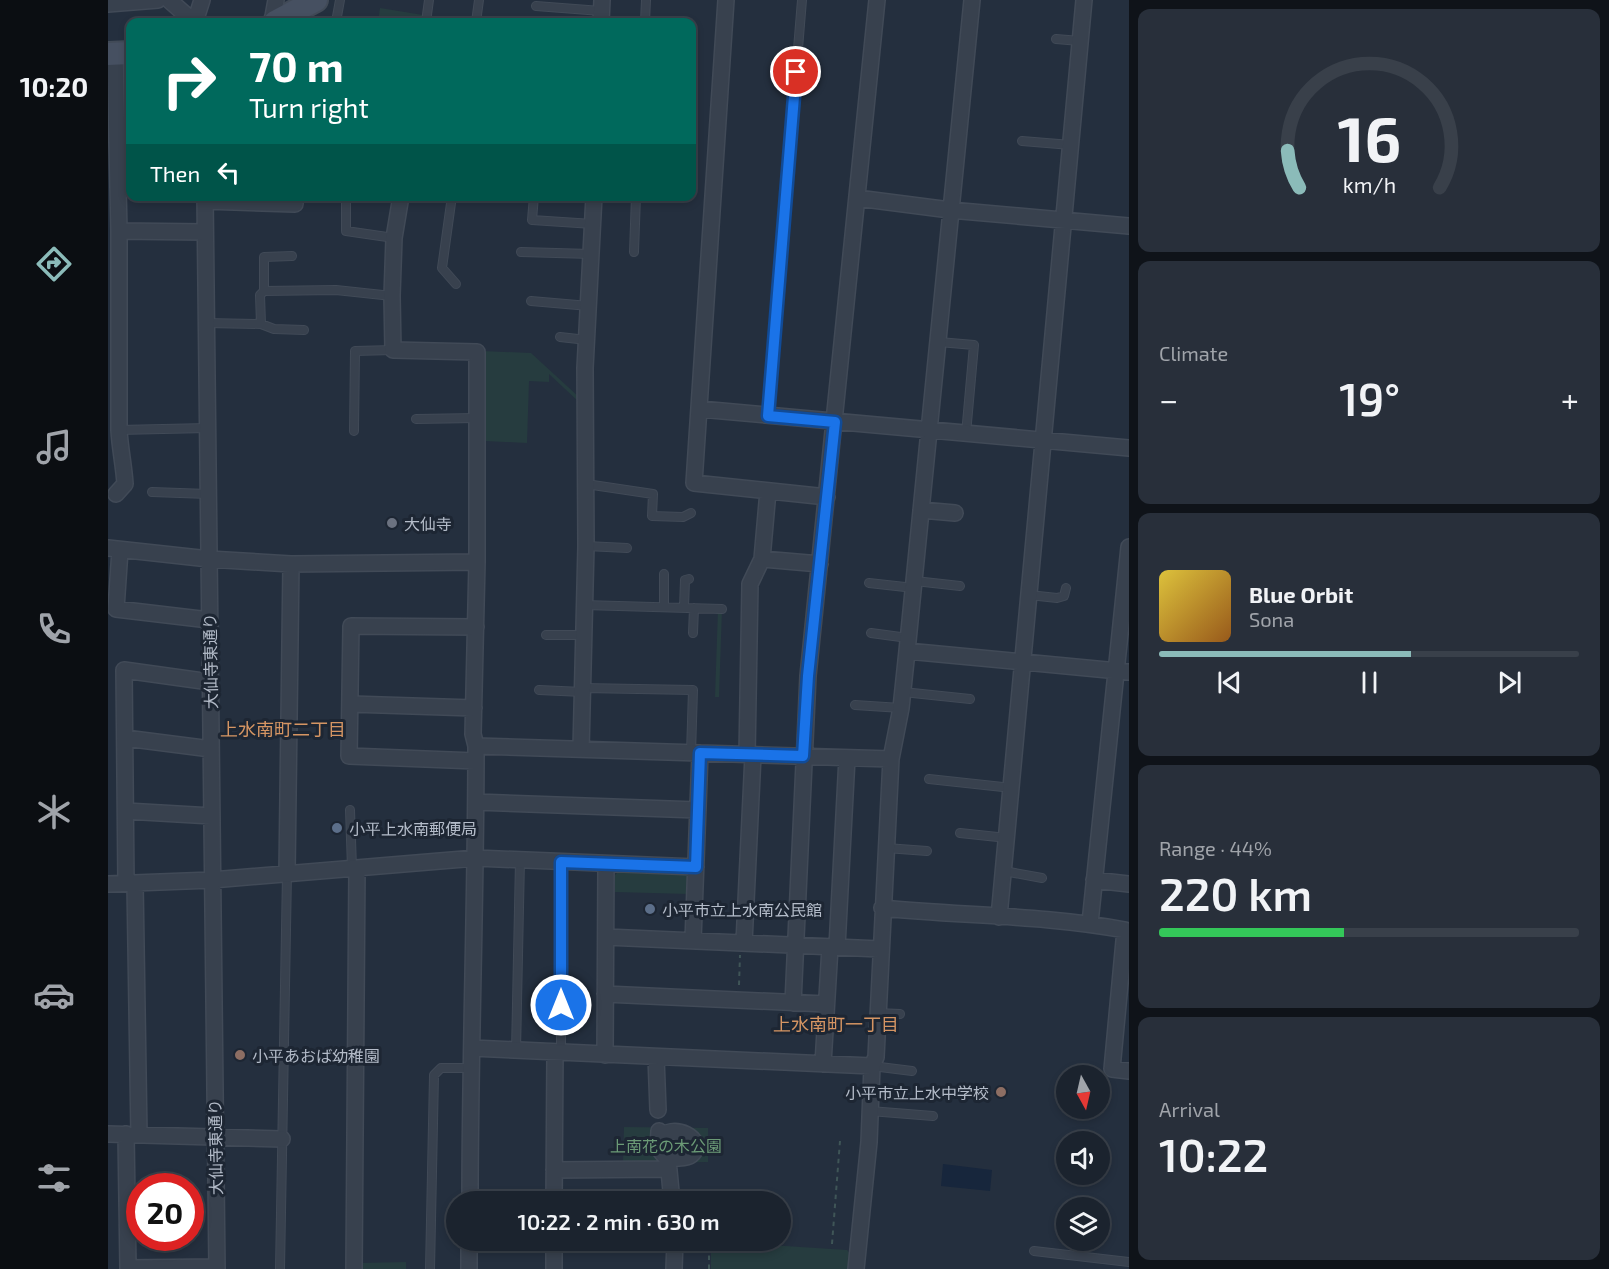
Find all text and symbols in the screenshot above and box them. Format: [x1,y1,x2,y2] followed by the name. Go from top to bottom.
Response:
[249,40,344,90] text: 70 m
[150,42,228,120] icon: right
[770,46,821,97] pin
[779,55,812,88] icon: arrive
[20,70,88,102] text: 10:20
[249,91,369,123] text: Turn right
[1337,100,1401,175] text: 16
[212,156,245,189] icon: left
[150,160,200,186] text: Then
[1342,172,1396,197] text: km/h
[33,243,75,285] icon: directions
[1159,341,1228,365] text: Climate
[1339,371,1400,425] text: 19°
[1159,379,1178,419] text: −
[1561,379,1579,419] text: +
[33,426,75,468] icon: music
[404,514,452,533] place label: 大仙寺
[385,516,399,530] marker: 大仙寺
[1249,581,1353,607] text: Blue Orbit
[1249,607,1294,631] text: Sona
[33,608,75,650] icon: phone
[200,613,220,709] street label: 大仙寺東通り
[1213,666,1246,699] icon: previous
[1353,666,1386,699] icon: pause
[1493,666,1526,699] icon: next
[220,718,346,740] district label: 上水南町二丁目
[33,791,75,833] icon: climate
[349,819,477,838] place label: 小平上水南郵便局
[330,821,344,835] marker: 小平上水南郵便局
[1159,836,1272,860] text: Range · 44%
[1159,866,1312,920] text: 220 km
[662,900,822,919] place label: 小平市立上水南公民館
[643,902,657,916] marker: 小平市立上水南公民館
[529,973,593,1037] position arrow
[33,974,75,1016] icon: car
[773,1013,899,1035] district label: 上水南町一丁目
[252,1046,380,1065] place label: 小平あおば幼稚園
[233,1048,247,1062] marker: 小平あおば幼稚園
[1056,1065,1110,1119] north arrow
[1056,1065,1110,1251] map controls
[845,1083,989,1102] place label: 小平市立上水中学校
[994,1085,1008,1099] marker: 小平市立上水中学校
[1159,1097,1220,1121] text: Arrival
[205,1099,225,1195] street label: 大仙寺東通り
[1159,1127,1268,1181] text: 10:22
[1056,1131,1110,1185] button: sound
[610,1136,722,1155] park label: 上南花の木公園
[33,1157,75,1199] icon: filters
[126,1173,204,1251] speed limit sign: 20
[1056,1197,1110,1251] button: layers
[517,1208,720,1234] text: 10:22 · 2 min · 630 m

